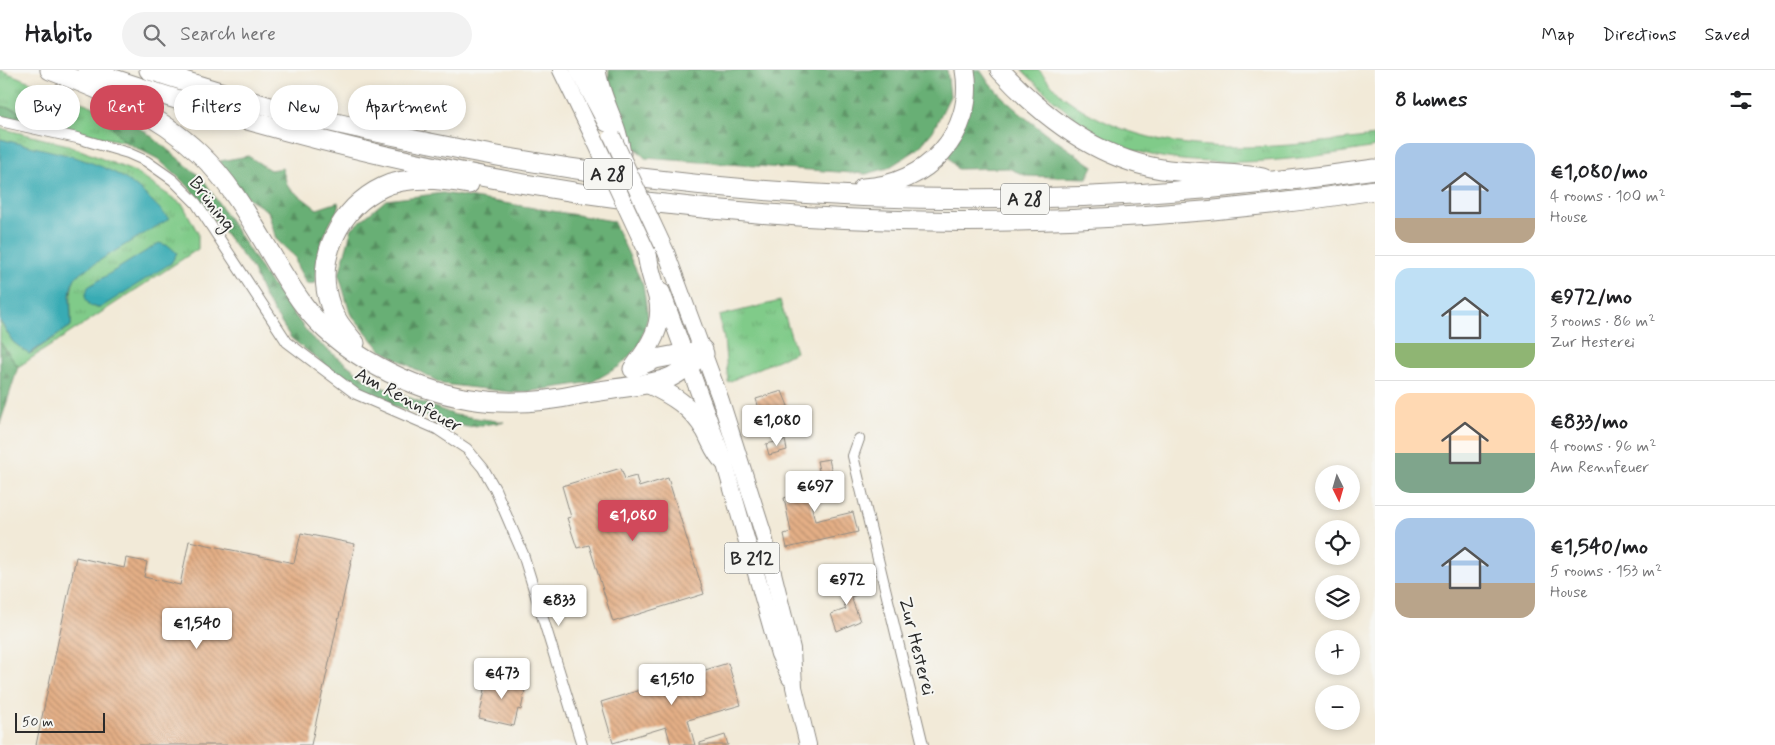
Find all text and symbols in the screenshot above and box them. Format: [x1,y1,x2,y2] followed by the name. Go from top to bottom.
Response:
[122,12,472,57] search box
[25,19,92,50] text: Habito
[140,21,168,49] icon: search
[180,22,276,47] text: Search here
[1542,23,1575,47] text: Map
[1603,23,1677,47] text: Directions
[1705,23,1750,47] text: Saved
[15,85,80,130] chip: Buy
[90,85,164,130] chip: Rent
[174,85,260,130] chip: Filters
[270,85,338,130] chip: New
[348,85,466,130] chip: Apartment
[1395,86,1467,114] text: 8 homes
[1727,86,1755,114] icon: filters
[584,158,632,190] road number: A 28
[1550,158,1648,186] text: €1,080/mo
[1435,163,1495,223] icon: home
[181,171,241,238] street label: Brüning
[1001,184,1049,214] road number: A 28
[1550,186,1666,207] text: 4 rooms · 100 m²
[1550,207,1588,228] text: House
[1550,283,1632,311] text: €972/mo
[1435,288,1495,348] icon: home
[1550,311,1655,332] text: 3 rooms · 86 m²
[1550,332,1635,353] text: Zur Hesterei
[350,362,466,439] street label: Am Rennfeuer
[736,404,818,447] pin: €1,080
[1550,408,1628,436] text: €833/mo
[753,410,801,431] text: €1,080
[1435,413,1495,473] icon: home
[1550,436,1656,457] text: 4 rooms · 96 m²
[1550,457,1649,478] text: Am Rennfeuer
[1315,465,1360,510] north arrow
[1315,465,1360,730] map controls
[785,470,845,513] pin: €697
[796,476,834,497] text: €697
[592,500,674,542] pin: €1,080
[609,505,657,526] text: €1,080
[1315,520,1360,565] button: locate
[1550,533,1648,561] text: €1,540/mo
[1435,538,1495,598] icon: home
[724,542,780,573] road number: B 212
[1550,561,1662,582] text: 5 rooms · 153 m²
[817,564,877,606] pin: €972
[829,569,865,590] text: €972
[1315,575,1360,620] button: layers
[1550,582,1588,603] text: House
[529,584,589,627] pin: €833
[543,590,575,611] text: €833
[892,595,941,698] street label: Zur Hesterei
[156,608,238,650] pin: €1,540
[173,613,221,634] text: €1,540
[1315,630,1360,675] button: +
[472,658,532,700] pin: €473
[485,663,519,684] text: €473
[631,664,713,706] pin: €1,510
[650,669,694,690] text: €1,510
[1315,685,1360,730] button: −
[15,710,105,733] scale bar
[22,713,53,731] text: 50 m

